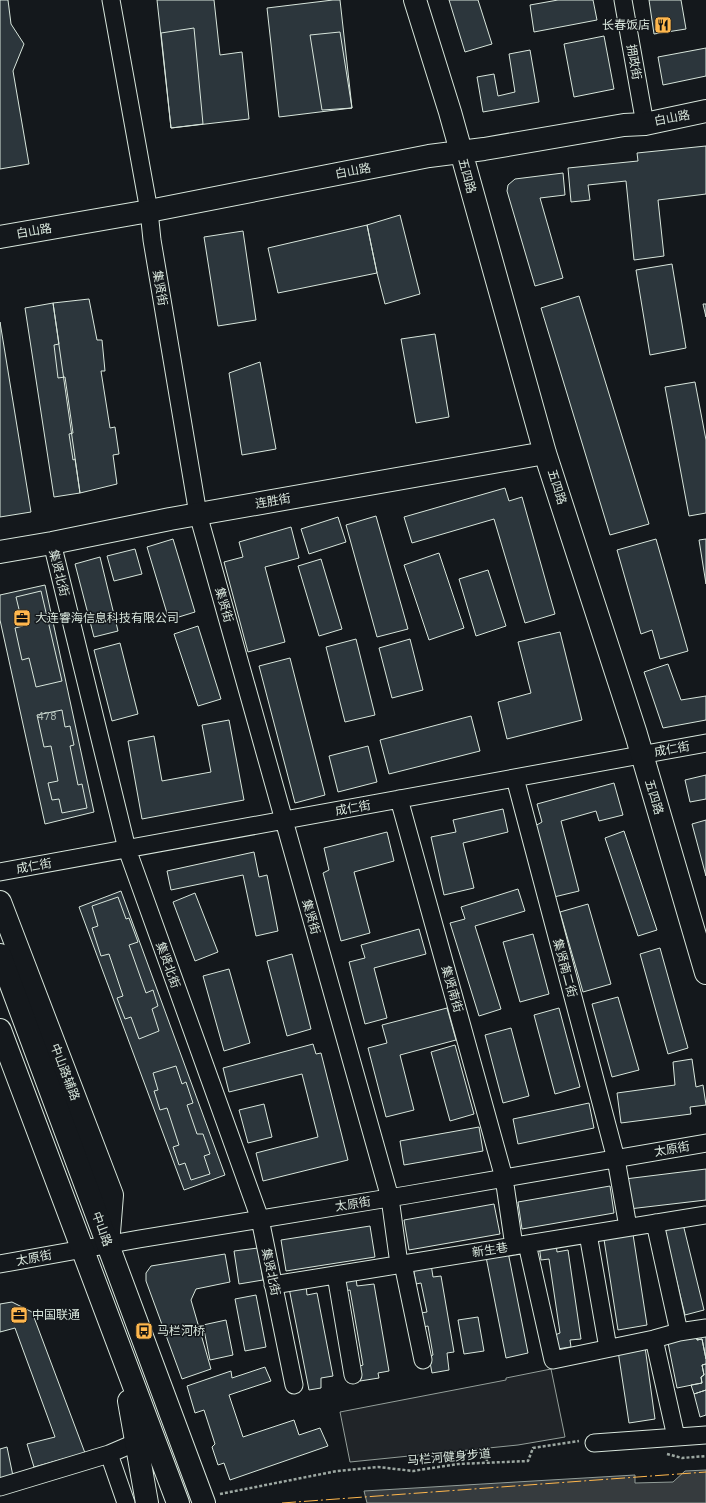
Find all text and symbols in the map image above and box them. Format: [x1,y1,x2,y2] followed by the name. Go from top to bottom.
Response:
[653,15,673,35] restaurant icon: 长春饭店
[602,18,650,32] place label: 长春饭店
[624,43,644,81] street label: 拥政街
[653,108,691,128] street label: 白山路
[456,157,478,195] street label: 五四路
[334,161,372,181] street label: 白山路
[15,221,53,241] street label: 白山路
[150,269,170,307] street label: 集贤街
[545,468,569,506] street label: 五四路
[254,491,292,511] street label: 连胜街
[46,548,72,598] street label: 集贤北街
[212,586,236,624] street label: 集贤街
[12,608,32,628] office icon: 大连睿海信息科技有限公司
[35,611,179,625] place label: 大连睿海信息科技有限公司
[37,711,57,722] house number: 478
[653,739,691,759] street label: 成仁街
[642,778,666,816] street label: 五四路
[334,798,372,818] street label: 成仁街
[15,856,53,876] street label: 成仁街
[299,898,323,936] street label: 集贤街
[550,937,580,999] street label: 集贤南二街
[153,940,183,990] street label: 集贤北街
[439,964,465,1014] street label: 集贤南街
[48,1041,82,1103] street label: 中山路辅路
[653,1139,691,1159] street label: 太原街
[334,1194,372,1214] street label: 太原街
[89,1210,115,1248] street label: 中山路
[471,1240,509,1260] street label: 新生巷
[259,1247,283,1297] street label: 集贤北街
[15,1248,53,1268] street label: 太原街
[9,1305,29,1325] office icon: 中国联通
[32,1308,80,1322] place label: 中国联通
[134,1321,154,1341] bus stop icon: 马栏河桥
[157,1324,205,1338] place label: 马栏河桥
[407,1446,491,1468] street label: 马栏河健身步道

